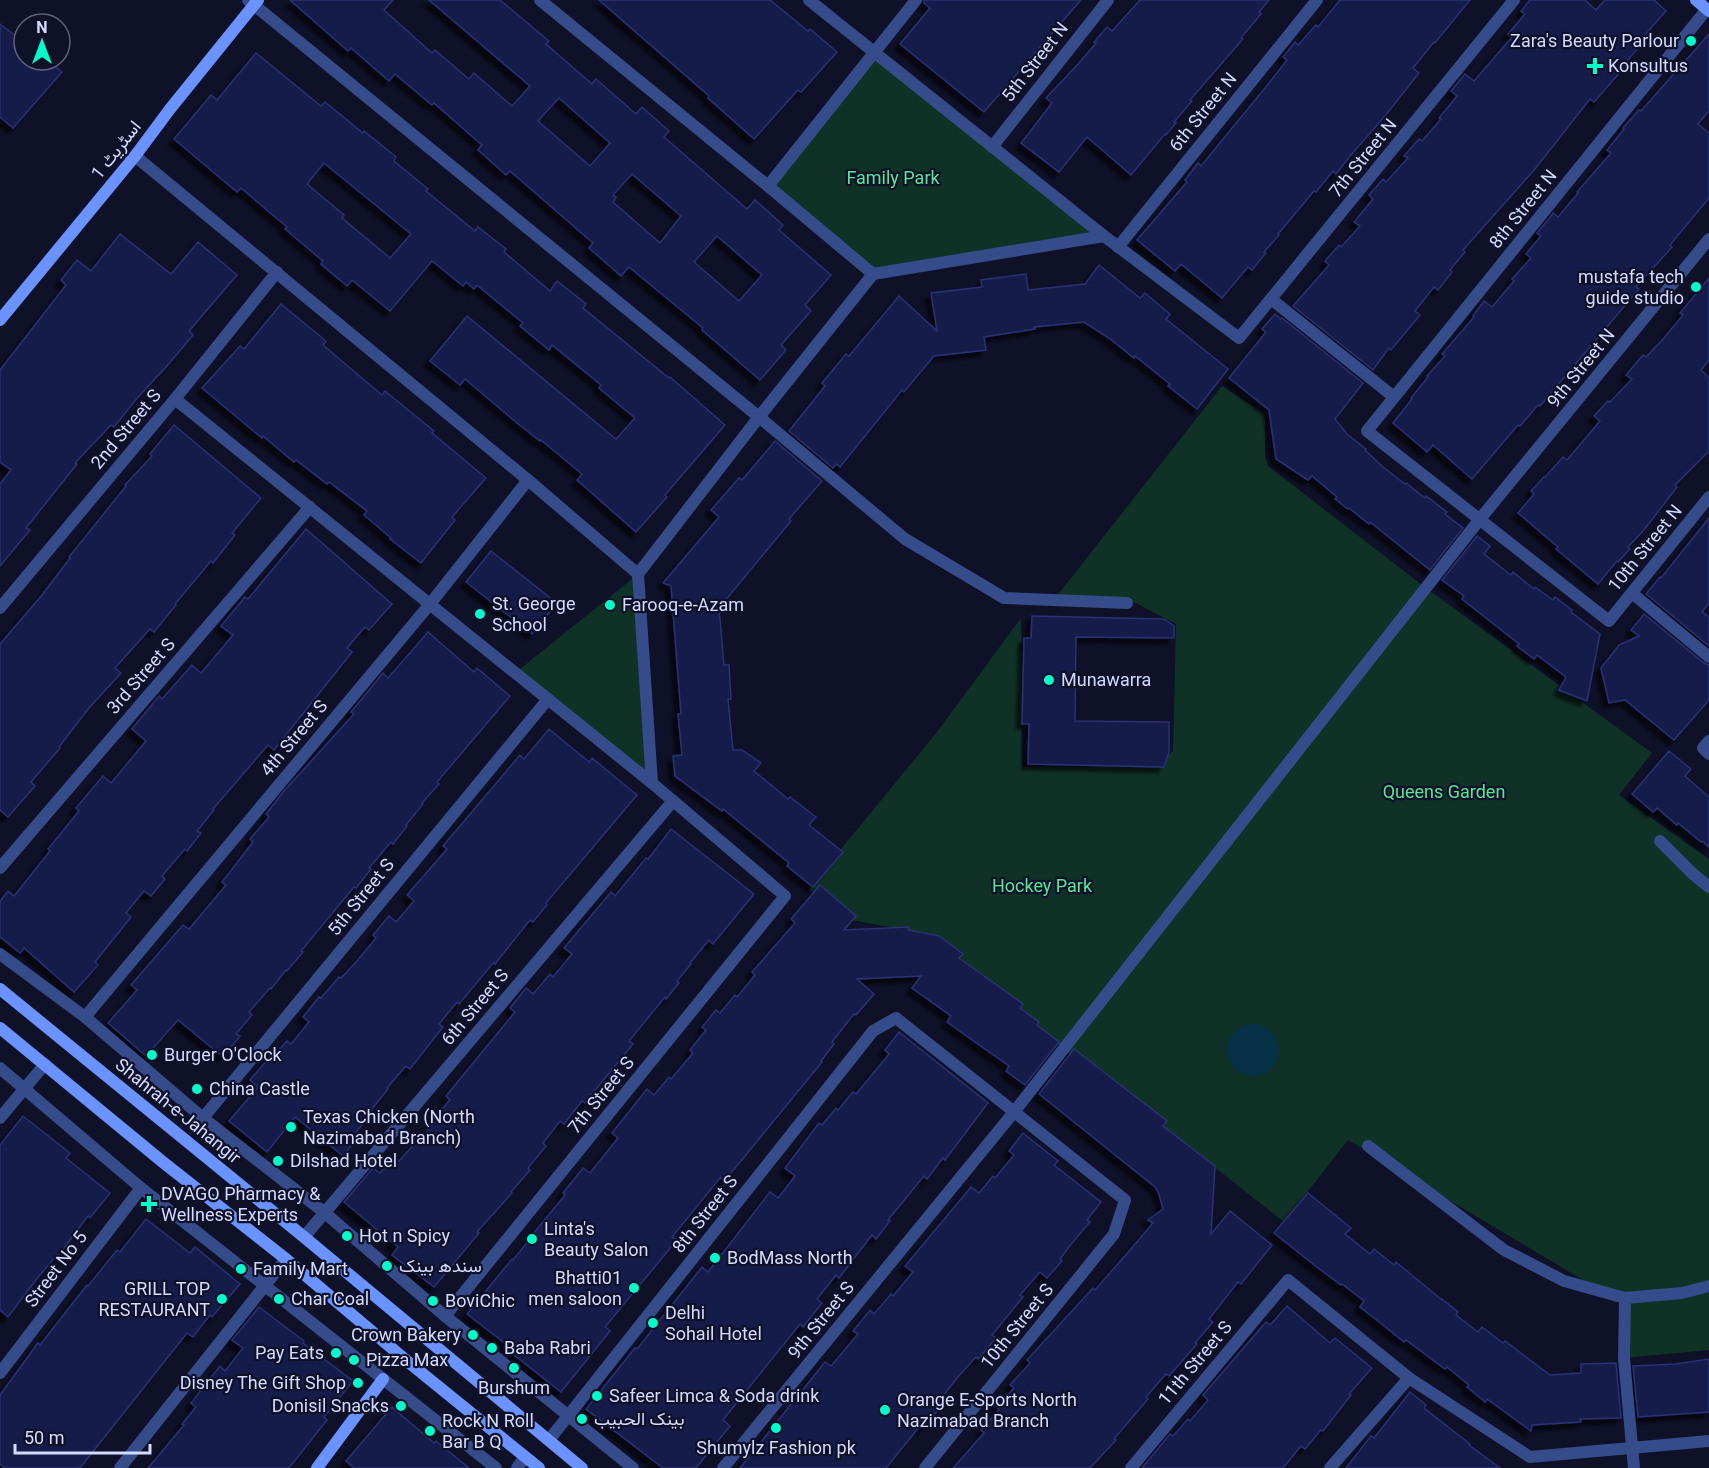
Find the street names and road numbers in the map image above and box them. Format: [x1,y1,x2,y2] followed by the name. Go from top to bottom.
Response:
[997,18,1072,106] street label: 5th Street N
[1164,68,1241,155] street label: 6th Street N
[1324,114,1401,201] street label: 7th Street N
[86,116,146,184] street label: اسٹریٹ 1
[1484,165,1561,252] street label: 8th Street N
[1542,324,1619,411] street label: 9th Street N
[86,384,165,473] street label: 2nd Street S
[1603,500,1686,595] street label: 10th Street N
[102,633,179,718] street label: 3rd Street S
[256,695,332,780] street label: 4th Street S
[323,854,398,939] street label: 5th Street S
[437,964,513,1049] street label: 6th Street S
[563,1052,638,1137] street label: 7th Street S
[111,1054,245,1168] street label: Shahrah-e-Jahangir
[668,1170,742,1257] street label: 8th Street S
[20,1227,91,1311] street label: Street No 5
[783,1277,858,1362] street label: 9th Street S
[976,1279,1057,1372] street label: 10th Street S
[1153,1316,1236,1409] street label: 11th Street S

